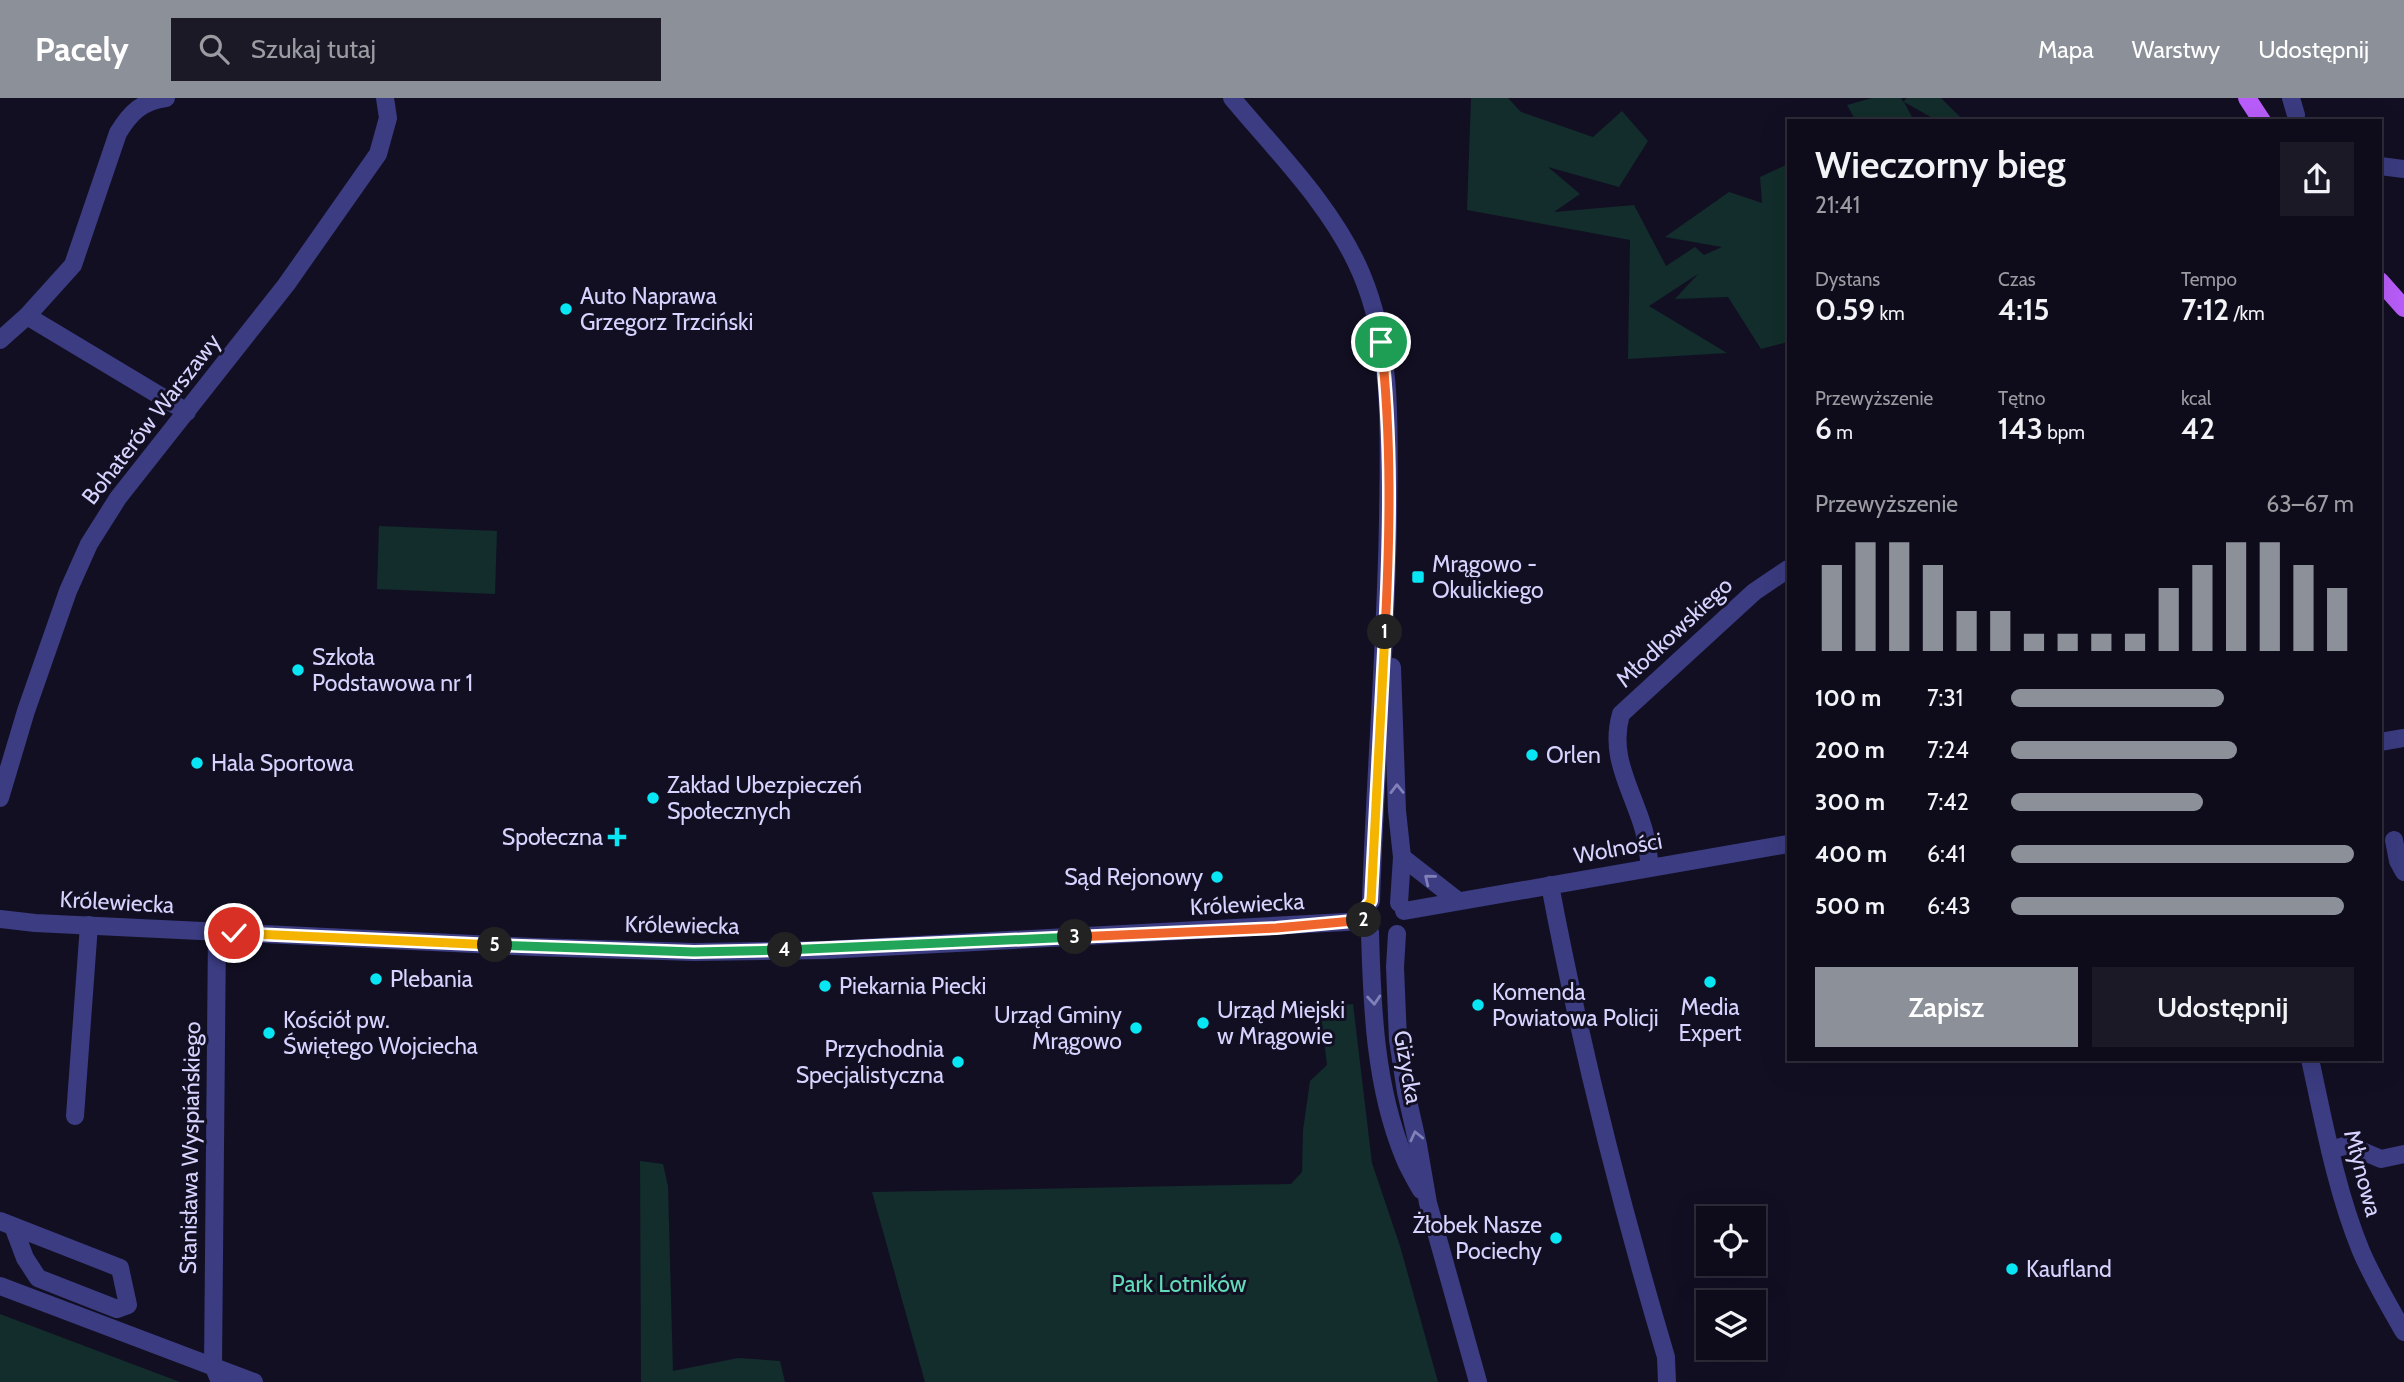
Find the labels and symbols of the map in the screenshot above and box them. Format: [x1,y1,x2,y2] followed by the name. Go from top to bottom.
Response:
[580,282,753,336] place label: Auto Naprawa Grzegorz Trzciński
[558,301,574,317] marker: Auto Naprawa Grzegorz Trzciński
[1351,312,1411,372] pin
[76,328,227,510] street label: Bohaterów Warszawy
[1432,550,1544,604] place label: Mrągowo - Okulickiego
[1410,569,1426,585] marker: Mrągowo - Okulickiego
[1610,571,1738,693] street label: Młodkowskiego
[1368,614,1402,650] pin: 1
[312,643,473,697] place label: Szkoła Podstawowa nr 1
[290,662,306,678] marker: Szkoła Podstawowa nr 1
[1546,741,1601,769] place label: Orlen
[1524,747,1540,763] marker: Orlen
[211,749,354,777] place label: Hala Sportowa
[189,755,205,771] marker: Hala Sportowa
[667,771,862,825] place label: Zakład Ubezpieczeń Społecznych
[1389,783,1404,794] one-way arrow
[645,790,661,806] marker: Zakład Ubezpieczeń Społecznych
[502,823,603,851] place label: Społeczna
[1572,826,1664,870] street label: Wolności
[609,829,625,845] marker: Społeczna
[1064,863,1203,891] place label: Sąd Rejonowy
[1209,869,1225,885] marker: Sąd Rejonowy
[1425,874,1437,887] one-way arrow
[59,885,175,919] street label: Królewiecka
[1189,887,1305,921] street label: Królewiecka
[1346,902,1382,938] pin: 2
[204,903,264,963] pin
[624,910,740,940] street label: Królewiecka
[1058,920,1092,954] pin: 3
[477,928,512,962] pin: 5
[768,932,802,968] pin: 4
[390,965,473,993] place label: Plebania
[368,971,384,987] marker: Plebania
[839,972,986,1000] place label: Piekarnia Piecki
[1702,974,1718,990] marker: Media Expert
[817,978,833,994] marker: Piekarnia Piecki
[1492,978,1659,1032] place label: Komenda Powiatowa Policji
[1678,993,1742,1047] place label: Media Expert
[1366,995,1381,1006] one-way arrow
[1217,996,1345,1050] place label: Urząd Miejski w Mrągowie
[1470,997,1486,1013] marker: Komenda Powiatowa Policji
[994,1001,1122,1055] place label: Urząd Gminy Mrągowo
[283,1006,478,1060] place label: Kościół pw. Świętego Wojciecha
[1195,1015,1211,1031] marker: Urząd Miejski w Mrągowie
[1128,1020,1144,1036] marker: Urząd Gminy Mrągowo
[174,1021,206,1275] street label: Stanisława Wyspiańskiego
[261,1025,277,1041] marker: Kościół pw. Świętego Wojciecha
[1388,1028,1428,1106] street label: Giżycka
[796,1035,944,1089] place label: Przychodnia Specjalistyczna
[950,1054,966,1070] marker: Przychodnia Specjalistyczna
[2338,1127,2388,1219] street label: Młynowa
[1410,1130,1425,1142] one-way arrow
[1412,1211,1542,1265] place label: Żłobek Nasze Pociechy
[1548,1230,1564,1246] marker: Żłobek Nasze Pociechy
[2026,1255,2112,1283] place label: Kaufland
[2004,1261,2020,1277] marker: Kaufland
[1112,1270,1247,1298] park label: Park Lotników

